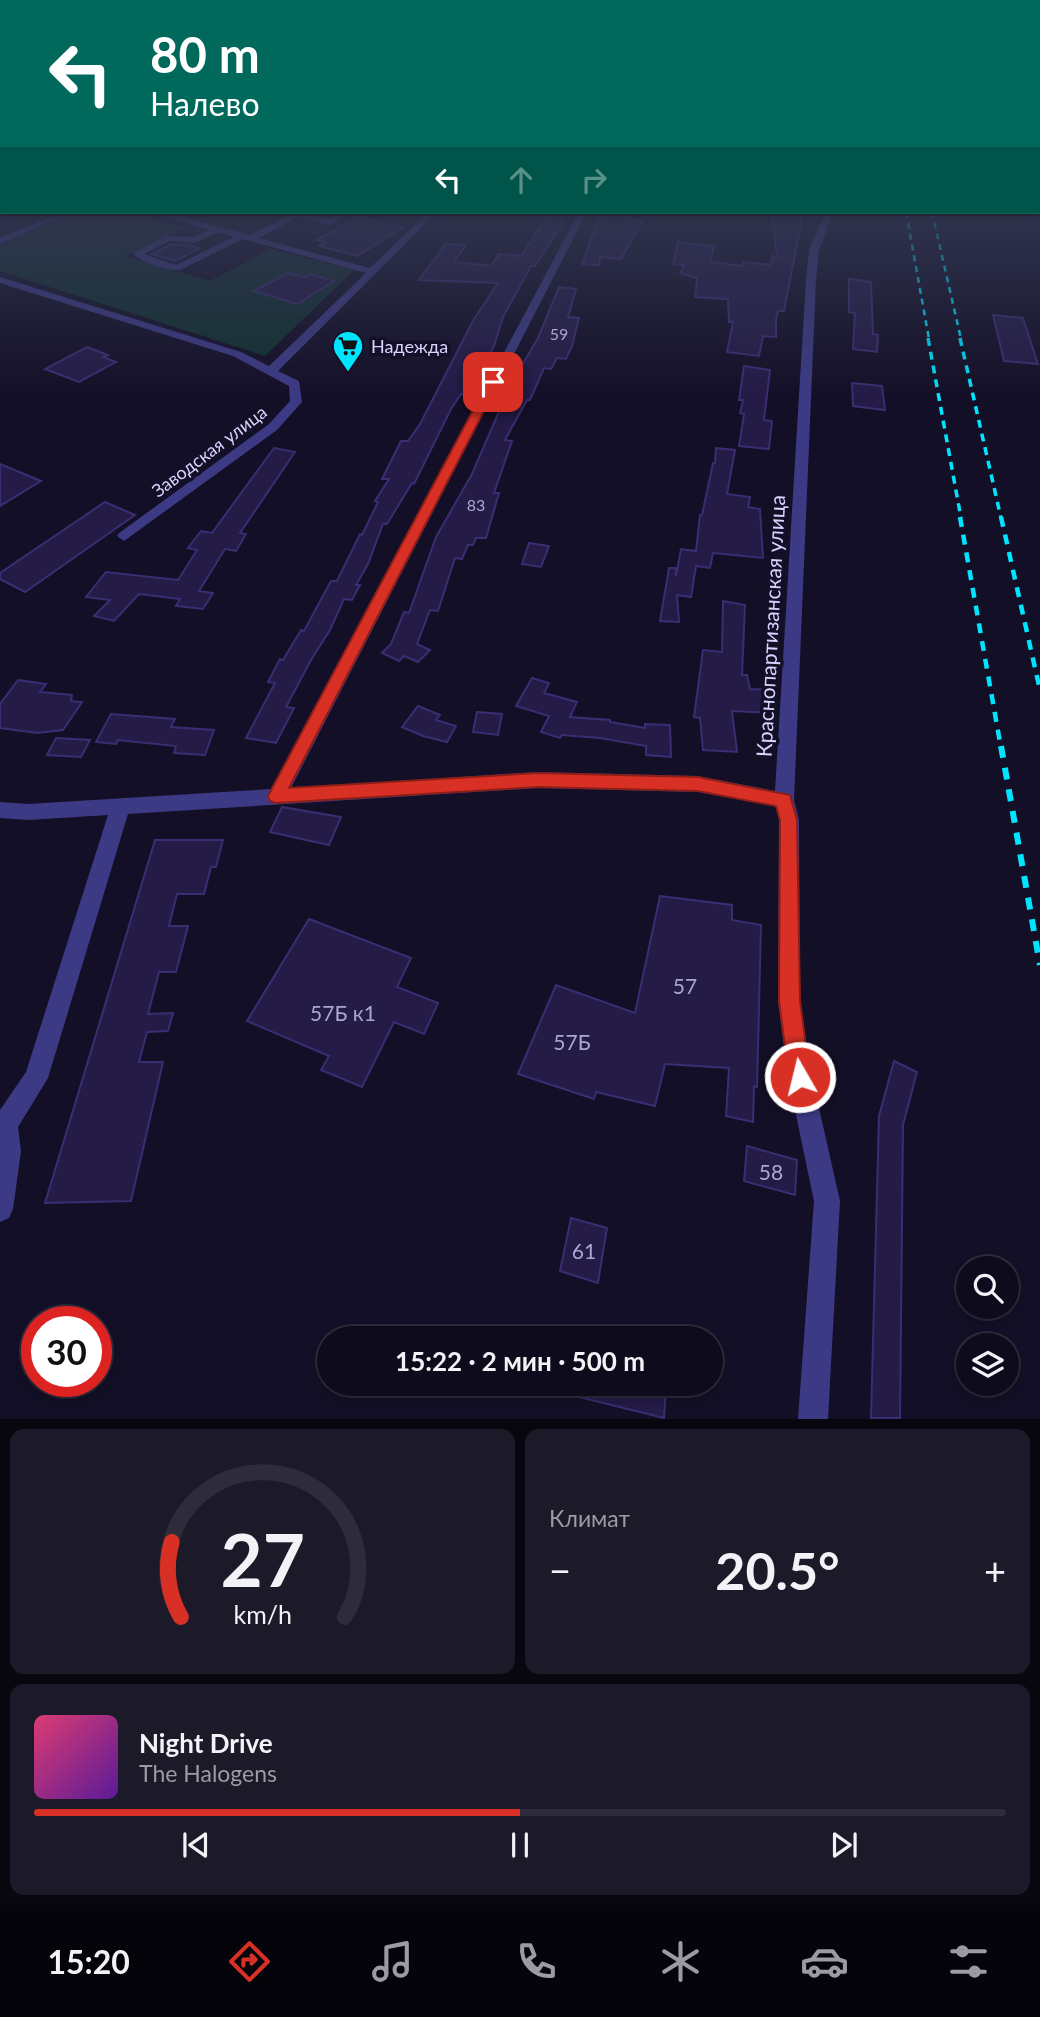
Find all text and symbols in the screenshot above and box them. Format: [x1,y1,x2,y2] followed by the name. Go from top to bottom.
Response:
[150,25,260,83] text: 80 m
[35,28,126,119] icon: left
[150,84,260,123] text: Налево
[429,161,467,199] icon: left
[502,161,540,199] icon: ahead
[575,161,613,199] icon: right
[550,324,568,343] house number: 59
[331,329,365,373] supermarket icon: Надежда
[371,335,448,357] place label: Надежда
[463,352,523,412] pin
[474,363,512,401] icon: arrive
[147,401,271,501] street label: Заводская улица
[751,494,789,758] street label: Краснопартизанская улица
[467,495,485,514] house number: 83
[673,973,697,998] house number: 57
[310,1000,376,1025] house number: 57Б к1
[553,1029,591,1054] house number: 57Б
[763,1040,837,1114] position arrow
[759,1159,783,1184] house number: 58
[572,1238,596,1263] house number: 61
[956,1256,1019,1396] map controls
[956,1256,1019,1319] button: search
[21,1306,112,1397] speed limit sign: 30
[956,1333,1019,1396] button: layers
[395,1345,645,1377] text: 15:22 · 2 мин · 500 m
[549,1504,630,1532] text: Климат
[220,1516,305,1604] text: 27
[715,1539,840,1601] text: 20.5°
[549,1547,571,1593] text: −
[984,1547,1006,1593] text: +
[233,1599,292,1629] text: km/h
[139,1727,273,1759] text: Night Drive
[139,1759,277,1787] text: The Halogens
[177,1826,215,1864] icon: previous
[501,1826,539,1864] icon: pause
[825,1826,863,1864] icon: next
[225,1937,274,1986] icon: directions
[368,1937,417,1986] icon: music
[512,1937,561,1986] icon: phone
[656,1937,705,1986] icon: climate
[800,1937,849,1986] icon: car
[944,1937,993,1986] icon: filters
[47,1942,130,1981] text: 15:20

